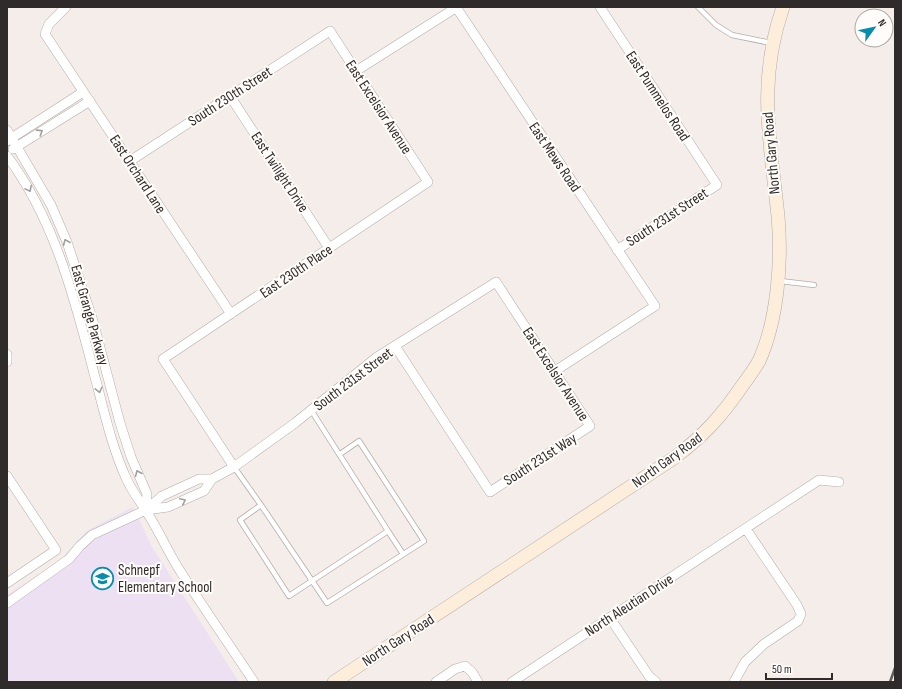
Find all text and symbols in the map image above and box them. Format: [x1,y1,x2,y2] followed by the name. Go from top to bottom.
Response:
[854,8,894,48] north arrow
[875,17,889,29] text: N
[621,48,694,145] street label: East Pummelos Road
[341,57,416,158] street label: East Excelsior Avenue
[185,62,276,131] street label: South 230th Street
[758,111,785,195] street label: North Gary Road
[524,119,585,196] street label: East Mews Road
[246,128,313,216] street label: East Twilight Drive
[36,129,43,137] one-way arrow
[105,131,170,217] street label: East Orchard Lane
[24,184,31,192] one-way arrow
[623,184,712,251] street label: South 231st Street
[63,238,71,245] one-way arrow
[256,240,336,303] street label: East 230th Place
[66,263,113,368] street label: East Grange Parkway
[518,324,593,425] street label: East Excelsior Avenue
[310,343,397,415] street label: South 231st Street
[94,387,102,393] one-way arrow
[628,428,706,492] street label: North Gary Road
[500,429,581,490] street label: South 231st Way
[135,469,143,477] one-way arrow
[178,498,186,506] one-way arrow
[118,561,212,597] place label: Schnepf Elementary School
[90,566,116,592] school or university icon: Schnepf Elementary School
[581,570,677,641] street label: North Aleutian Drive
[358,610,438,671] street label: North Gary Road
[766,655,832,681] scale bar
[772,662,792,677] text: 50 m

